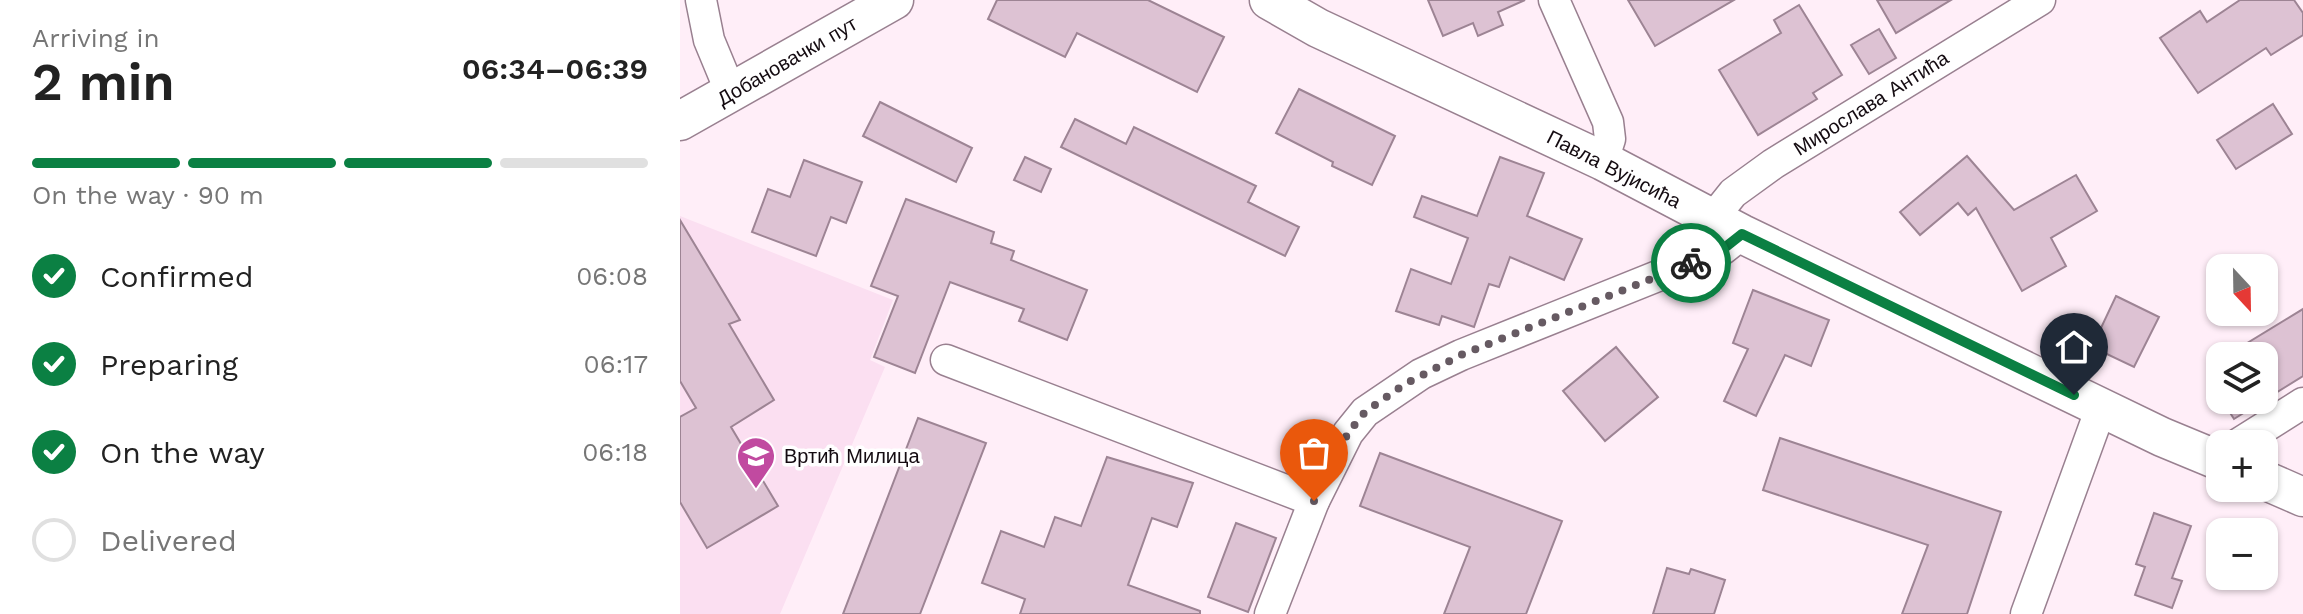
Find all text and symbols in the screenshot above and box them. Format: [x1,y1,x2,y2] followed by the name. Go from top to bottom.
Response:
[713,11,861,111] street label: Добановачки пут
[32,23,160,53] text: Arriving in
[1789,45,1954,160] street label: Мирослава Антића
[462,51,648,86] text: 06:34–06:39
[32,52,175,113] text: 2 min
[1543,125,1686,214] street label: Павла Вујисића
[32,180,264,210] text: On the way · 90 m
[1651,223,1731,303] courier
[1669,241,1713,285] icon: bike
[32,254,76,298] icon: check
[2206,254,2278,326] north arrow
[2206,254,2278,590] map controls
[100,259,254,294] text: Confirmed
[576,261,648,291] text: 06:08
[2040,313,2108,395] pin
[2052,325,2096,369] icon: home
[32,342,76,386] icon: check
[2206,342,2278,414] button: layers
[100,347,238,382] text: Preparing
[584,349,648,379] text: 06:17
[1280,419,1348,501] pin
[32,430,76,474] icon: check
[2206,430,2278,502] button: +
[1292,431,1336,475] icon: bag
[100,435,265,470] text: On the way
[735,435,777,490] school or university icon: Вртић Милица
[582,437,648,467] text: 06:18
[784,444,920,468] place label: Вртић Милица
[2206,518,2278,590] button: −
[100,523,237,558] text: Delivered

